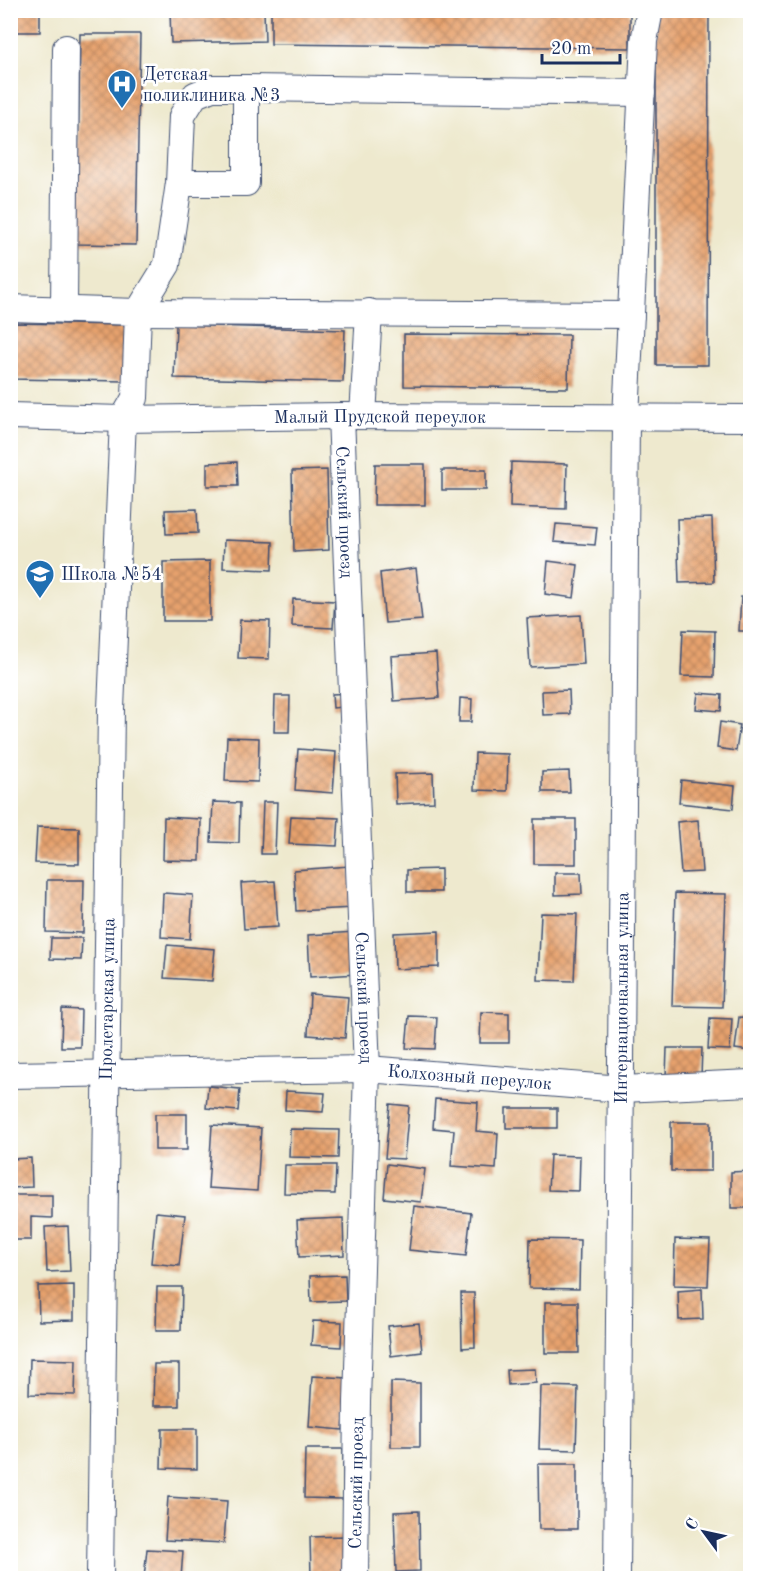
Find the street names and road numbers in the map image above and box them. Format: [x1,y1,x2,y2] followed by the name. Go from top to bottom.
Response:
[274,408,486,427] street label: Малый Прудской переулок
[332,446,355,579] street label: Сельский проезд
[613,892,632,1104] street label: Интернациональная улица
[98,917,118,1081] street label: Пролетарская улица
[352,931,375,1064] street label: Сельский проезд
[387,1063,552,1093] street label: Колхозный переулок
[347,1417,367,1549] street label: Сельский проезд

